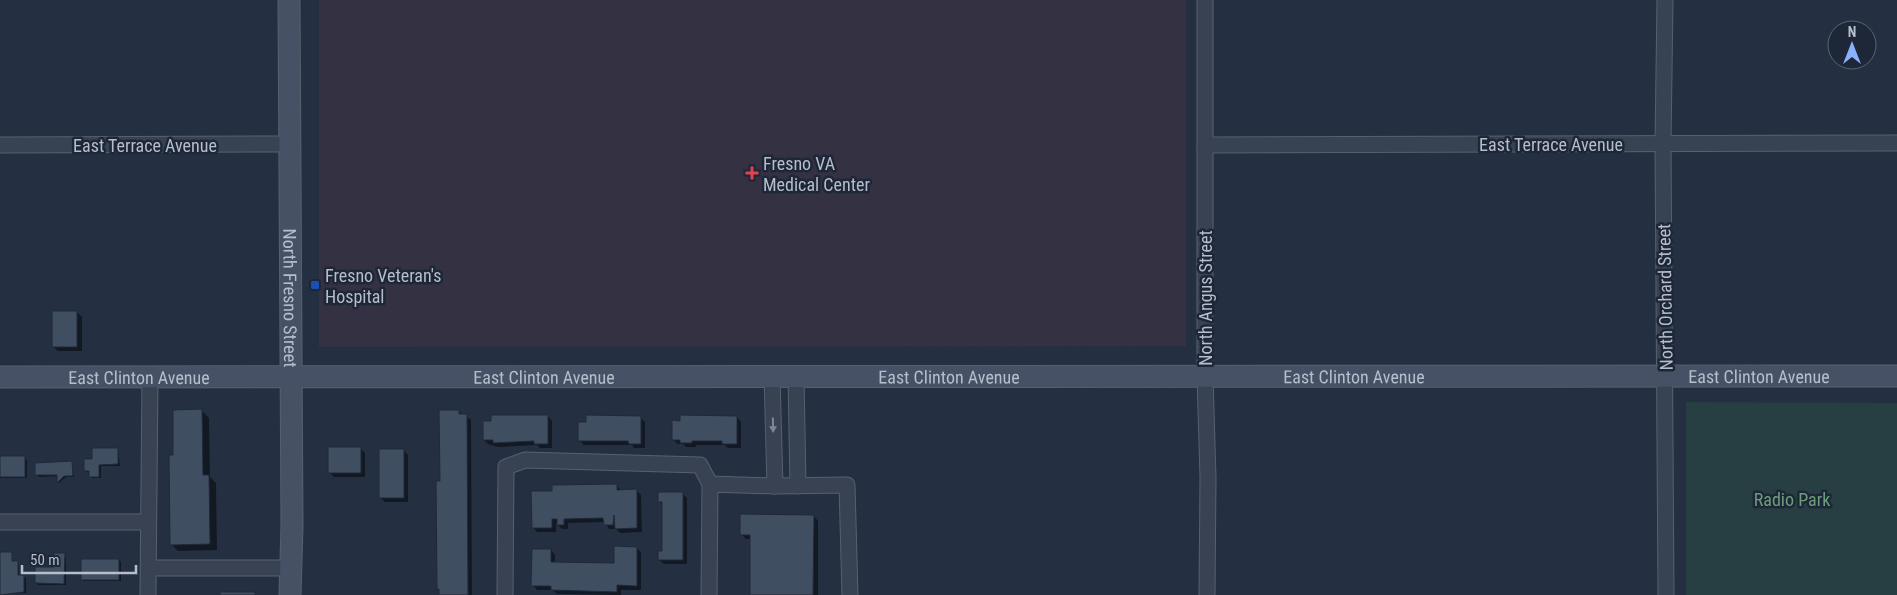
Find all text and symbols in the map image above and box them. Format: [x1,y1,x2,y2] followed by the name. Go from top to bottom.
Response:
[1827,20,1877,70] north arrow
[1848,24,1856,40] text: N
[1479,134,1623,155] street label: East Terrace Avenue
[73,135,217,156] street label: East Terrace Avenue
[763,153,870,195] place label: Fresno VA Medical Center
[745,166,759,180] marker: Fresno VA Medical Center
[1653,224,1677,370] street label: North Orchard Street
[280,229,302,367] street label: North Fresno Street
[1195,230,1216,366] street label: North Angus Street
[325,265,441,307] place label: Fresno Veteran's Hospital
[309,279,321,291] marker: Fresno Veteran's Hospital
[68,366,210,387] street label: East Clinton Avenue
[473,366,615,387] street label: East Clinton Avenue
[878,366,1020,387] street label: East Clinton Avenue
[1283,366,1425,387] street label: East Clinton Avenue
[1688,366,1830,387] street label: East Clinton Avenue
[770,417,778,433] one-way arrow
[1754,489,1830,510] park label: Radio Park
[22,542,136,574] scale bar
[30,551,60,569] text: 50 m

